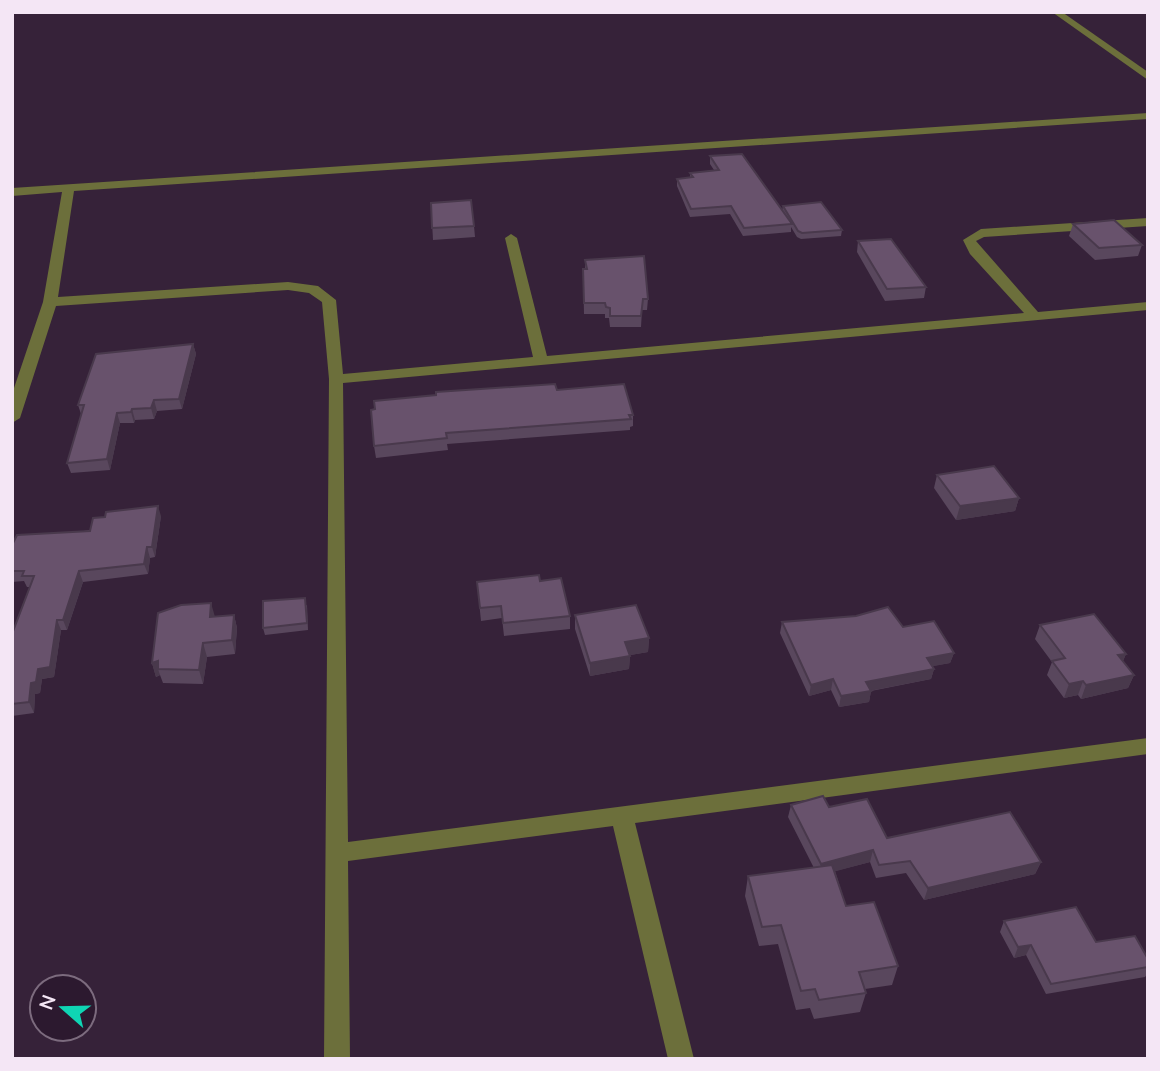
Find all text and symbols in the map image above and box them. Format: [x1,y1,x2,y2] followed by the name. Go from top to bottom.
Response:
[28,973,98,1043] north arrow
[33,991,63,1014] text: N

